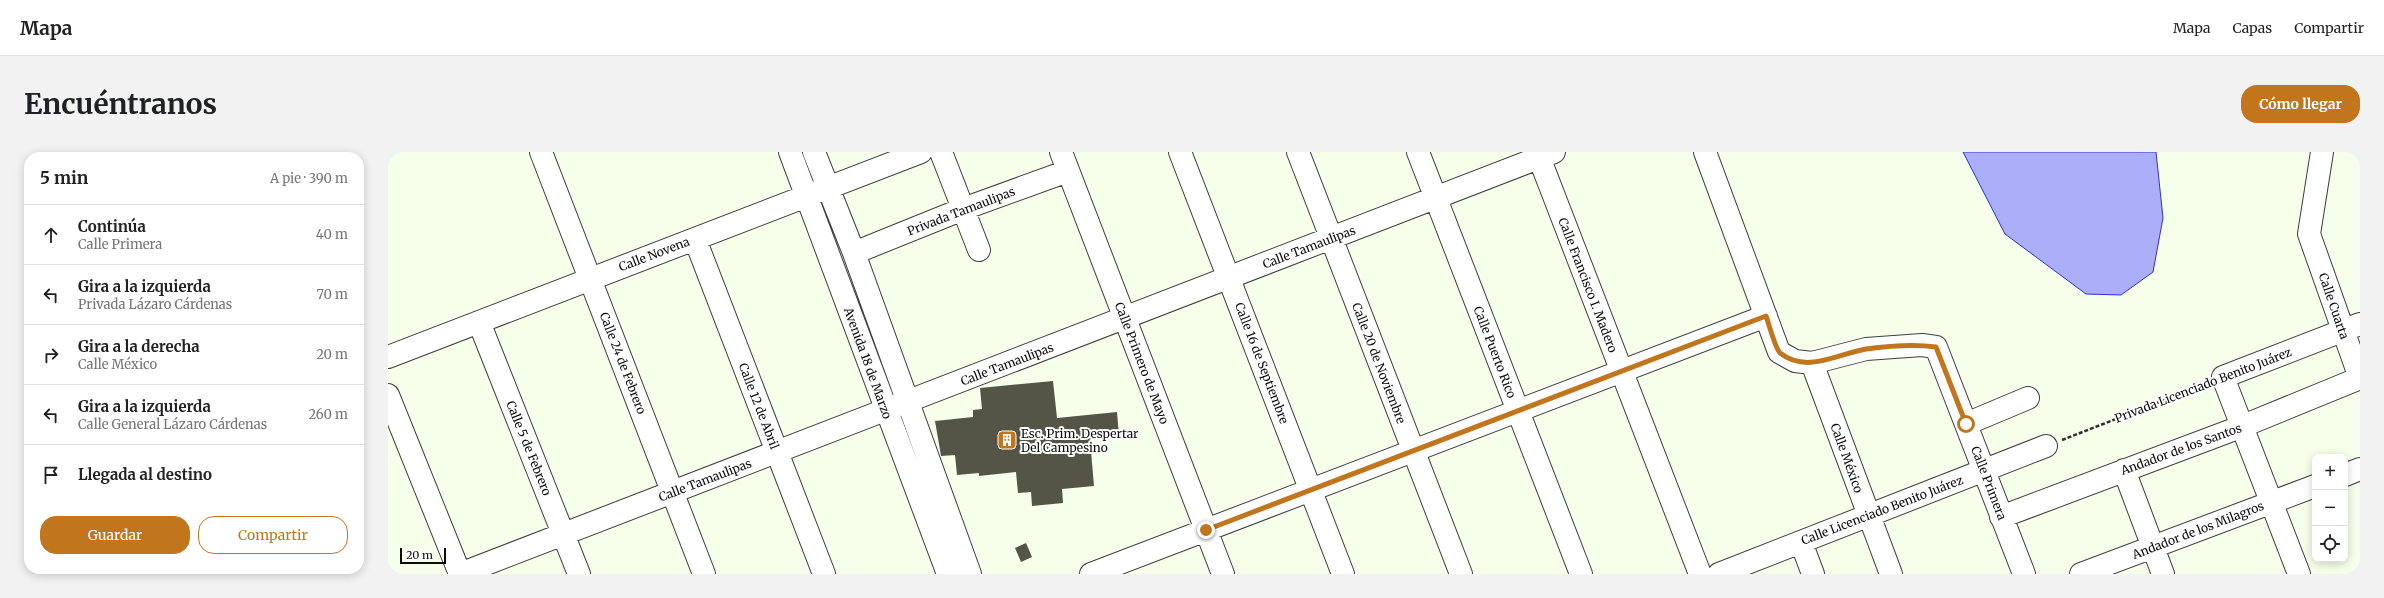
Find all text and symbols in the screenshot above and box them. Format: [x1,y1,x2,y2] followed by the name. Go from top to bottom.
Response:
[20,16,72,40] text: Mapa
[2173,19,2210,37] text: Mapa
[2232,19,2272,37] text: Capas
[2294,19,2364,37] text: Compartir
[2241,85,2360,123] button: Cómo llegar
[24,86,217,122] text: Encuéntranos
[40,167,88,189] text: 5 min
[270,170,348,187] text: A pie · 390 m
[905,183,1017,238] street label: Privada Tamaulipas
[1555,215,1621,355] street label: Calle Francisco I. Madero
[78,217,146,236] text: Continúa
[1260,222,1358,272] street label: Calle Tamaulipas
[40,224,62,246] icon: ahead
[316,226,348,243] text: 40 m
[617,233,692,274] street label: Calle Novena
[78,236,162,253] text: Calle Primera
[2316,271,2353,342] street label: Calle Cuarta
[78,277,211,296] text: Gira a la izquierda
[40,284,62,306] icon: left
[317,286,348,303] text: 70 m
[78,296,232,313] text: Privada Lázaro Cárdenas
[1112,300,1172,426] street label: Calle Primero de Mayo
[1232,300,1292,426] street label: Calle 16 de Septiembre
[1349,300,1409,426] street label: Calle 20 de Noviembre
[840,304,895,421] street label: Avenida 18 de Marzo
[1471,304,1519,400] street label: Calle Puerto Rico
[597,310,649,416] street label: Calle 24 de Febrero
[78,337,200,356] text: Gira a la derecha
[958,339,1056,389] street label: Calle Tamaulipas
[40,344,62,366] icon: right
[2113,344,2294,426] street label: Privada Licenciado Benito Juárez
[316,346,348,363] text: 20 m
[78,356,157,373] text: Calle México
[736,361,782,452] street label: Calle 12 de Abril
[78,397,211,416] text: Gira a la izquierda
[503,398,555,498] street label: Calle 5 de Febrero
[40,404,62,426] icon: left
[308,406,348,423] text: 260 m
[1957,415,1975,433] route start
[78,416,267,433] text: Calle General Lázaro Cárdenas
[2118,420,2244,478] street label: Andador de los Santos
[1827,421,1867,495] street label: Calle México
[1021,426,1139,455] place label: Esc. Prim. Despertar Del Campesino
[996,429,1018,451] building icon: Esc. Prim. Despertar Del Campesino
[1968,444,2010,523] street label: Calle Primera
[2312,454,2348,562] map controls
[2312,454,2348,490] button: +
[656,455,754,505] street label: Calle Tamaulipas
[40,464,62,486] icon: arrive
[78,465,212,484] text: Llegada al destino
[1799,472,1966,548] street label: Calle Licenciado Benito Juárez
[2312,490,2348,526] button: −
[2129,498,2266,562] street label: Andador de los Milagros
[40,516,190,554] button: Guardar
[198,516,348,554] button: Compartir
[1197,521,1215,539] route end
[2312,526,2348,562] button: locate
[400,546,446,565] scale bar
[406,548,433,562] text: 20 m

